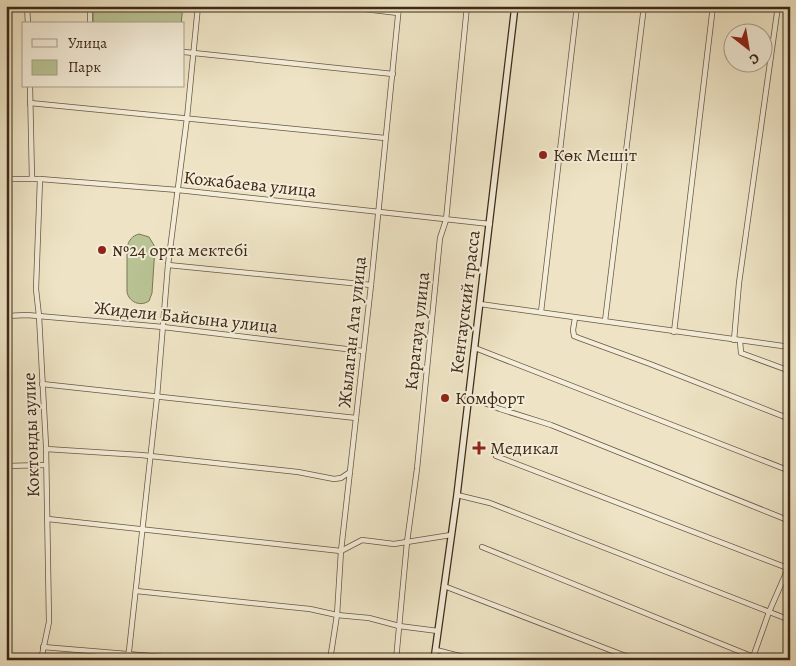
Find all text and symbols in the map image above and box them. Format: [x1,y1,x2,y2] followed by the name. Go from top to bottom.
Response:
[22,22,185,88] legend
[724,22,774,72] north arrow
[68,33,107,53] text: Улица
[746,48,763,69] text: С
[68,57,101,77] text: Парк
[553,143,637,167] place label: Көк Мешіт
[537,149,549,161] marker: Көк Мешіт
[182,165,318,203] street label: Кожабаева улица
[444,228,486,375] street label: Кентауский трасса
[112,238,248,262] place label: №24 орта мектебі
[96,244,108,256] marker: №24 орта мектебі
[332,255,372,409] street label: Жылаган Ата улица
[399,270,435,391] street label: Каратауа улица
[93,295,280,339] street label: Жидели Байсына улица
[17,372,45,498] street label: Коктонды аулие
[455,386,525,410] place label: Комфорт
[439,392,451,404] marker: Комфорт
[490,436,559,460] place label: Медикал
[472,441,486,455] marker: Медикал

